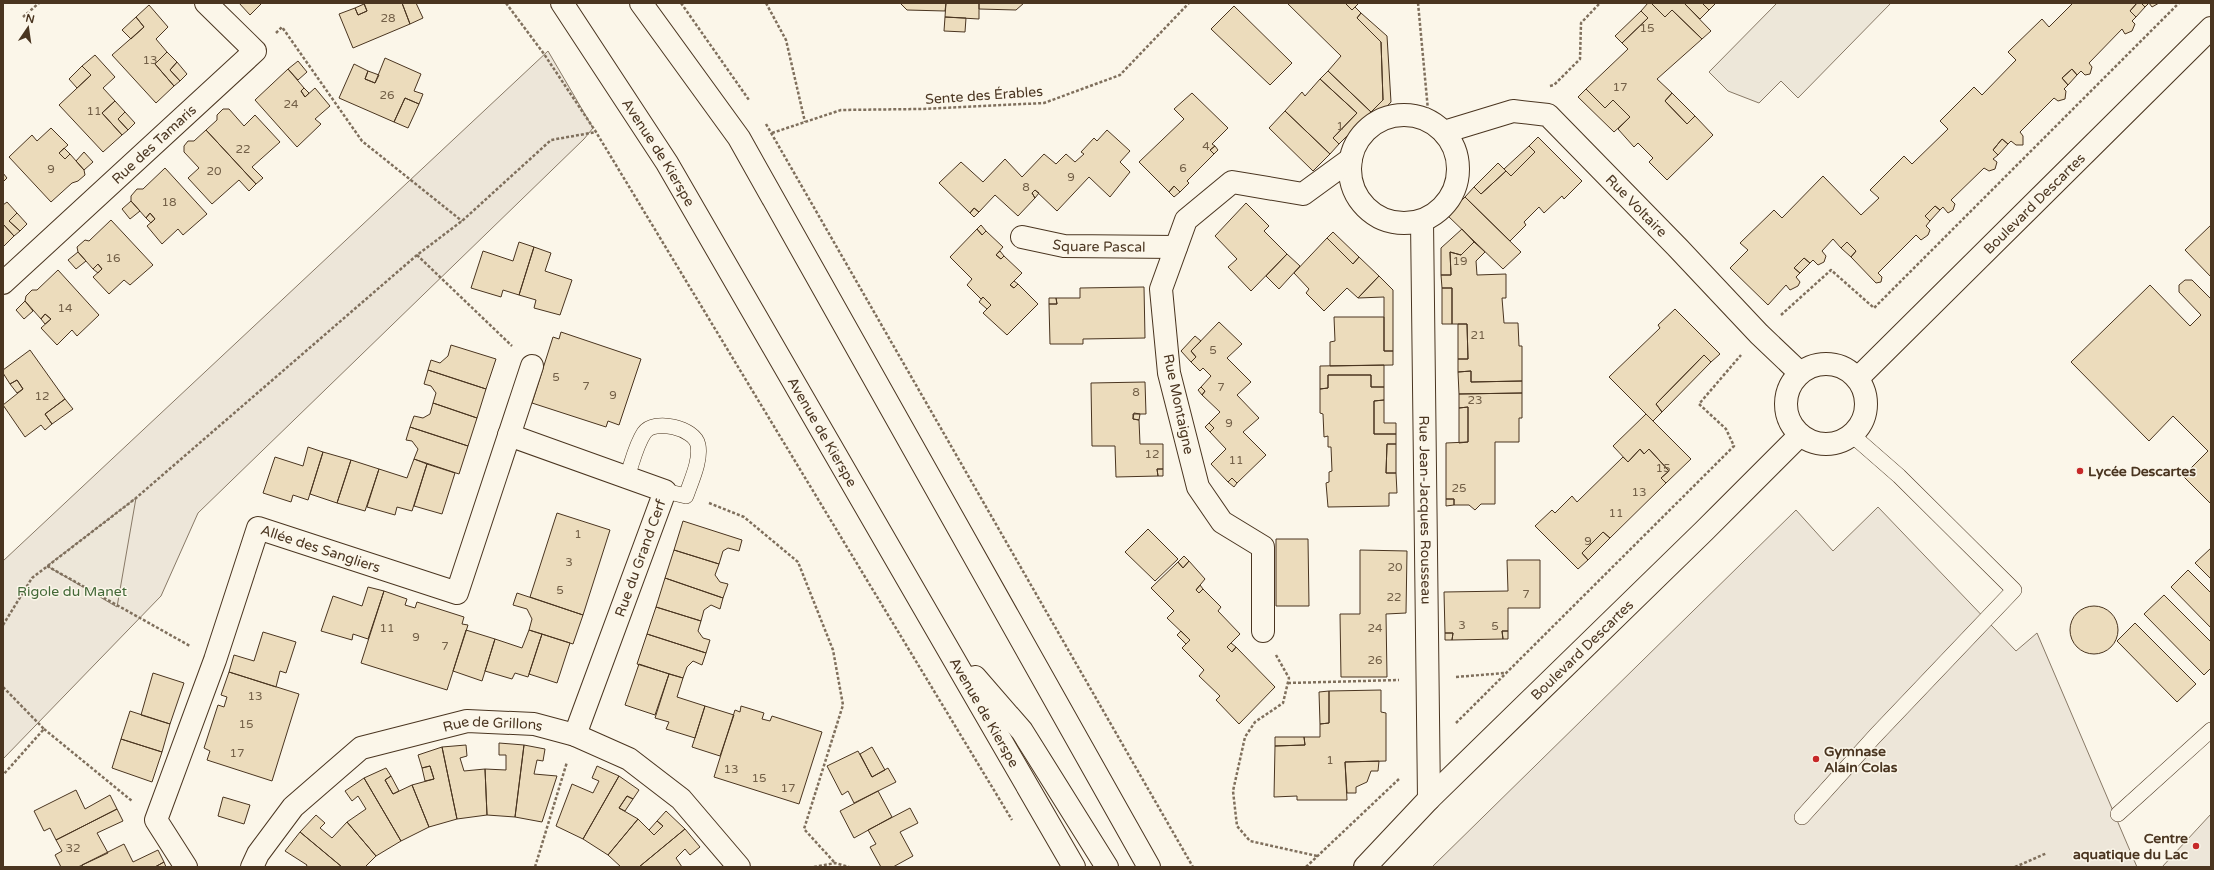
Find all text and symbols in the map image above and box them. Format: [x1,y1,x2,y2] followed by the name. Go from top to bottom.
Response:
[8,8,48,48] north arrow
[24,11,36,26] text: N
[380,11,396,25] house number: 28
[1639,21,1655,35] house number: 15
[142,53,158,67] house number: 13
[1612,80,1628,94] house number: 17
[925,83,1044,108] street label: Sente des Érables
[379,88,395,102] house number: 26
[618,96,698,210] street label: Avenue de Kierspe
[283,97,299,111] house number: 24
[108,101,200,188] street label: Rue des Tamaris
[86,104,102,118] house number: 11
[1336,119,1344,133] house number: 1
[1202,139,1210,153] house number: 4
[235,142,251,156] house number: 22
[1980,149,2089,258] street label: Boulevard Descartes
[1179,161,1187,175] house number: 6
[47,162,55,176] house number: 9
[206,164,222,178] house number: 20
[1067,170,1075,184] house number: 9
[1602,171,1671,241] street label: Rue Voltaire
[1022,180,1030,194] house number: 8
[161,195,177,209] house number: 18
[1051,236,1146,256] street label: Square Pascal
[105,251,121,265] house number: 16
[1452,254,1468,268] house number: 19
[57,301,73,315] house number: 14
[1470,328,1486,342] house number: 21
[1209,343,1217,357] house number: 5
[1160,352,1197,456] street label: Rue Montaigne
[552,370,560,384] house number: 5
[784,374,860,490] street label: Avenue de Kierspe
[582,379,590,393] house number: 7
[1217,380,1225,394] house number: 7
[1132,385,1140,399] house number: 8
[609,388,617,402] house number: 9
[34,389,50,403] house number: 12
[1467,393,1483,407] house number: 23
[1415,415,1435,605] street label: Rue Jean-Jacques Rousseau
[1225,416,1233,430] house number: 9
[1144,447,1160,461] house number: 12
[1228,453,1244,467] house number: 11
[1655,461,1671,475] house number: 15
[2088,463,2196,480] place label: Lycée Descartes
[2075,466,2085,476] marker: Lycée Descartes
[1451,481,1467,495] house number: 25
[1631,485,1647,499] house number: 13
[611,496,670,619] street label: Rue du Grand Cerf
[1608,506,1624,520] house number: 11
[258,521,383,576] street label: Allée des Sangliers
[574,527,582,541] house number: 1
[1584,534,1592,548] house number: 9
[565,555,573,569] house number: 3
[1387,560,1403,574] house number: 20
[17,583,128,600] park label: Rigole du Manet
[556,583,564,597] house number: 5
[1522,587,1530,601] house number: 7
[1386,590,1402,604] house number: 22
[1528,596,1637,704] street label: Boulevard Descartes
[1458,618,1466,632] house number: 3
[1491,619,1499,633] house number: 5
[379,621,395,635] house number: 11
[1367,621,1383,635] house number: 24
[412,630,420,644] house number: 9
[441,639,449,653] house number: 7
[1367,653,1383,667] house number: 26
[946,655,1023,771] street label: Avenue de Kierspe
[247,689,263,703] house number: 13
[441,713,545,736] street label: Rue de Grillons
[238,717,254,731] house number: 15
[1824,743,1898,776] place label: Gymnase Alain Colas
[229,746,245,760] house number: 17
[1326,753,1334,767] house number: 1
[1811,754,1821,764] marker: Gymnase Alain Colas
[723,762,739,776] house number: 13
[751,771,767,785] house number: 15
[780,781,796,795] house number: 17
[2073,830,2189,863] place label: Centre aquatique du Lac
[65,841,81,855] house number: 32
[2191,841,2201,851] marker: Centre aquatique du Lac

